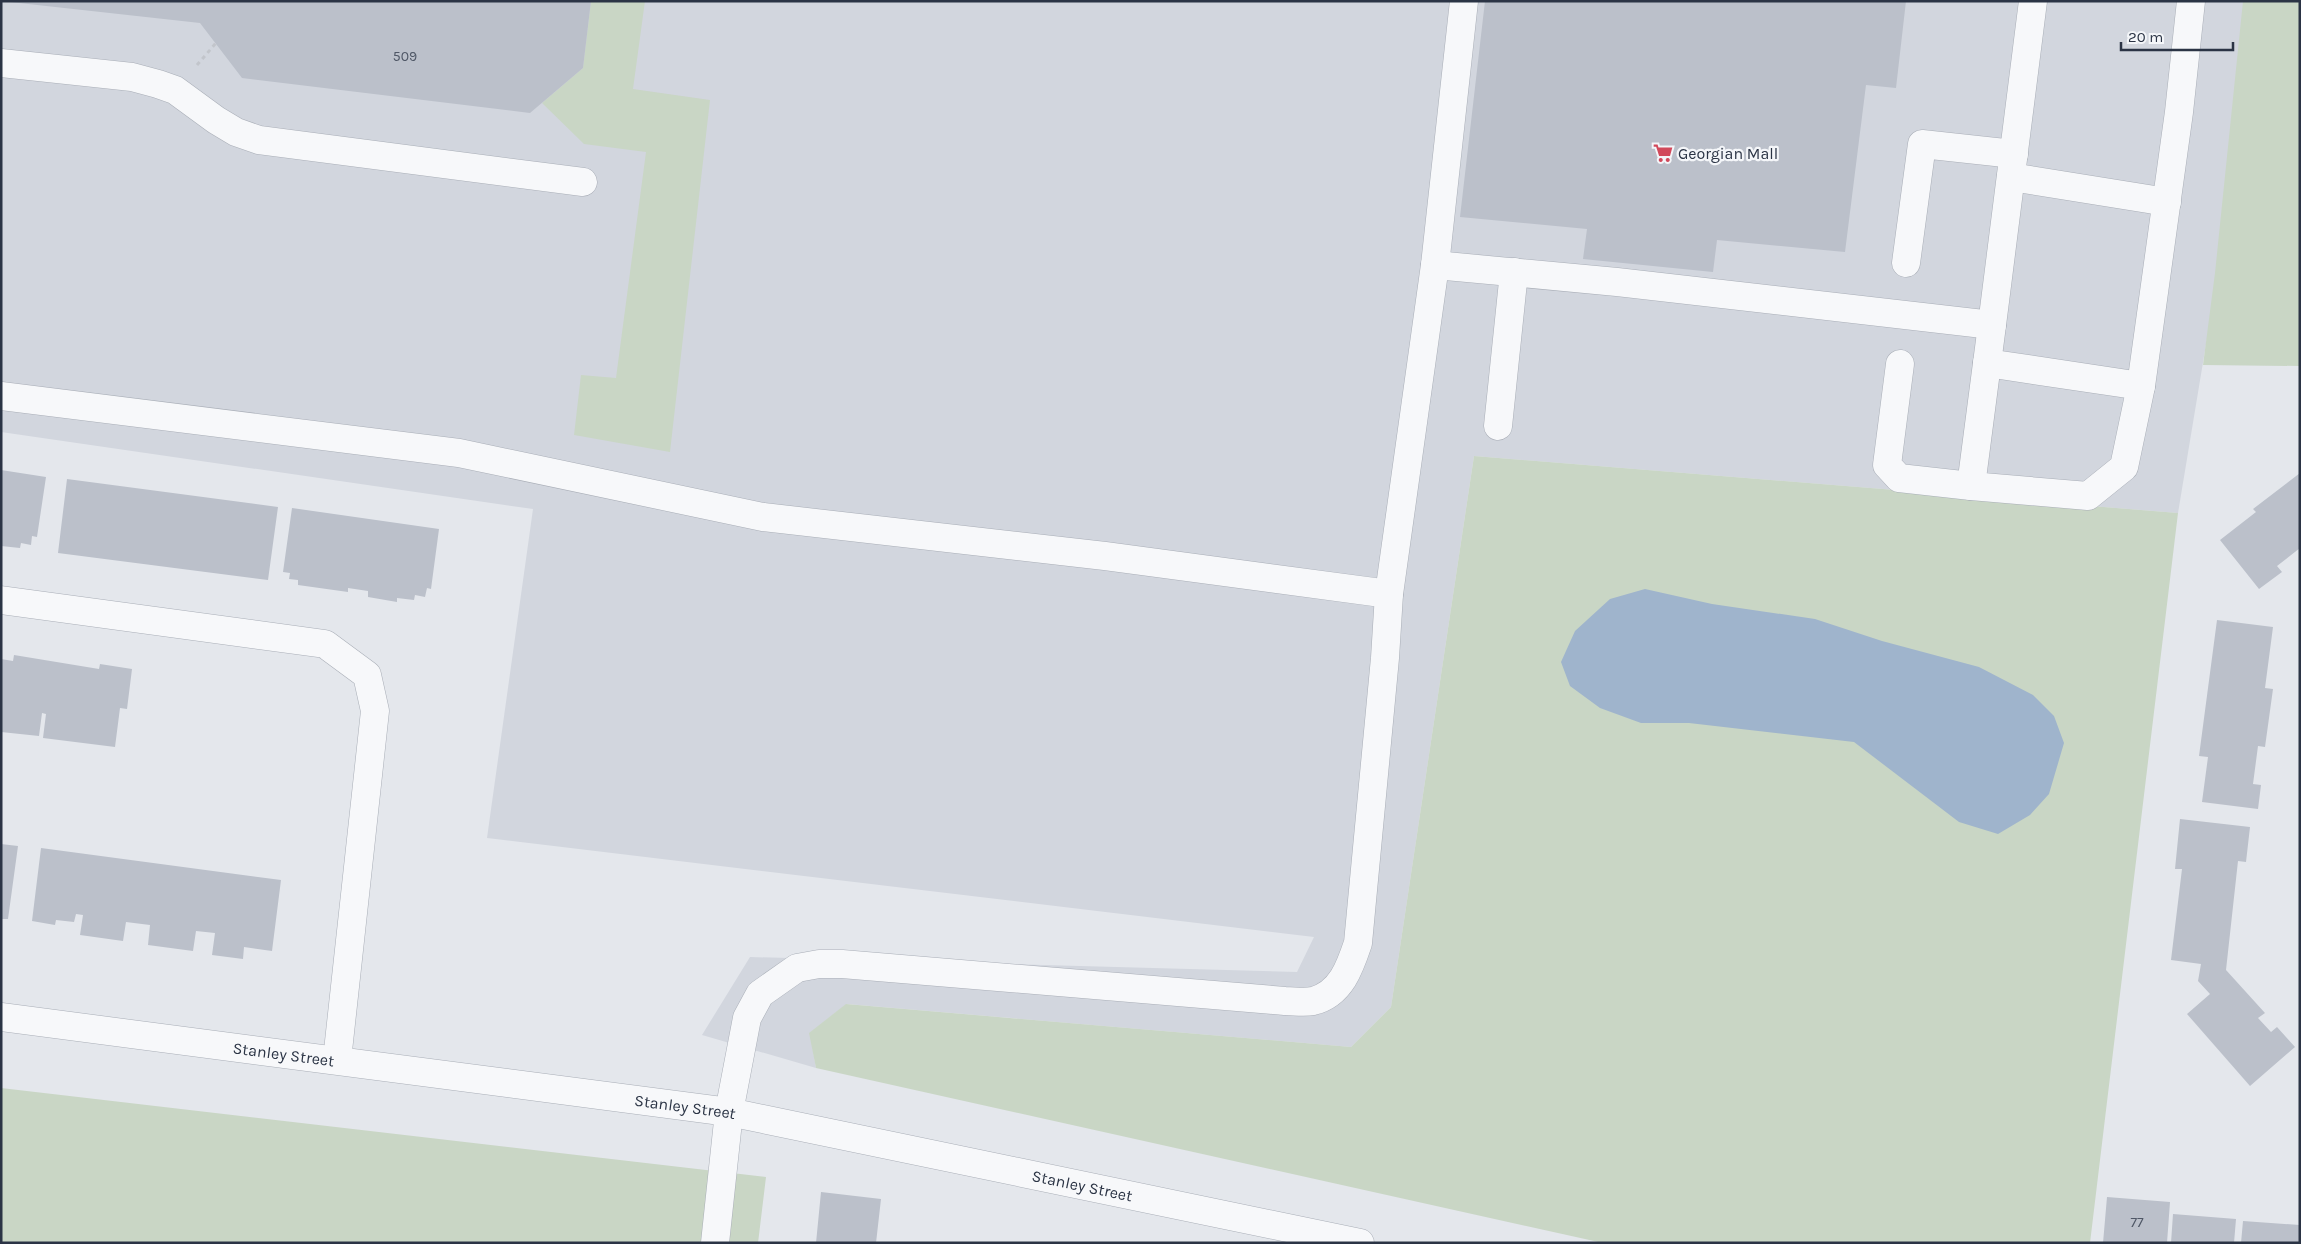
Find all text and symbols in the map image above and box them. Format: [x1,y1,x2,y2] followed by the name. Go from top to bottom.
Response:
[2121,20,2234,52] scale bar
[2128,28,2163,46] text: 20 m
[393,48,417,65] house number: 509
[1652,142,1674,164] supermarket icon: Georgian Mall
[1678,144,1778,163] place label: Georgian Mall
[232,1038,335,1070] street label: Stanley Street
[633,1090,738,1123] street label: Stanley Street
[1030,1166,1134,1205] street label: Stanley Street
[2130,1214,2144,1231] house number: 77

